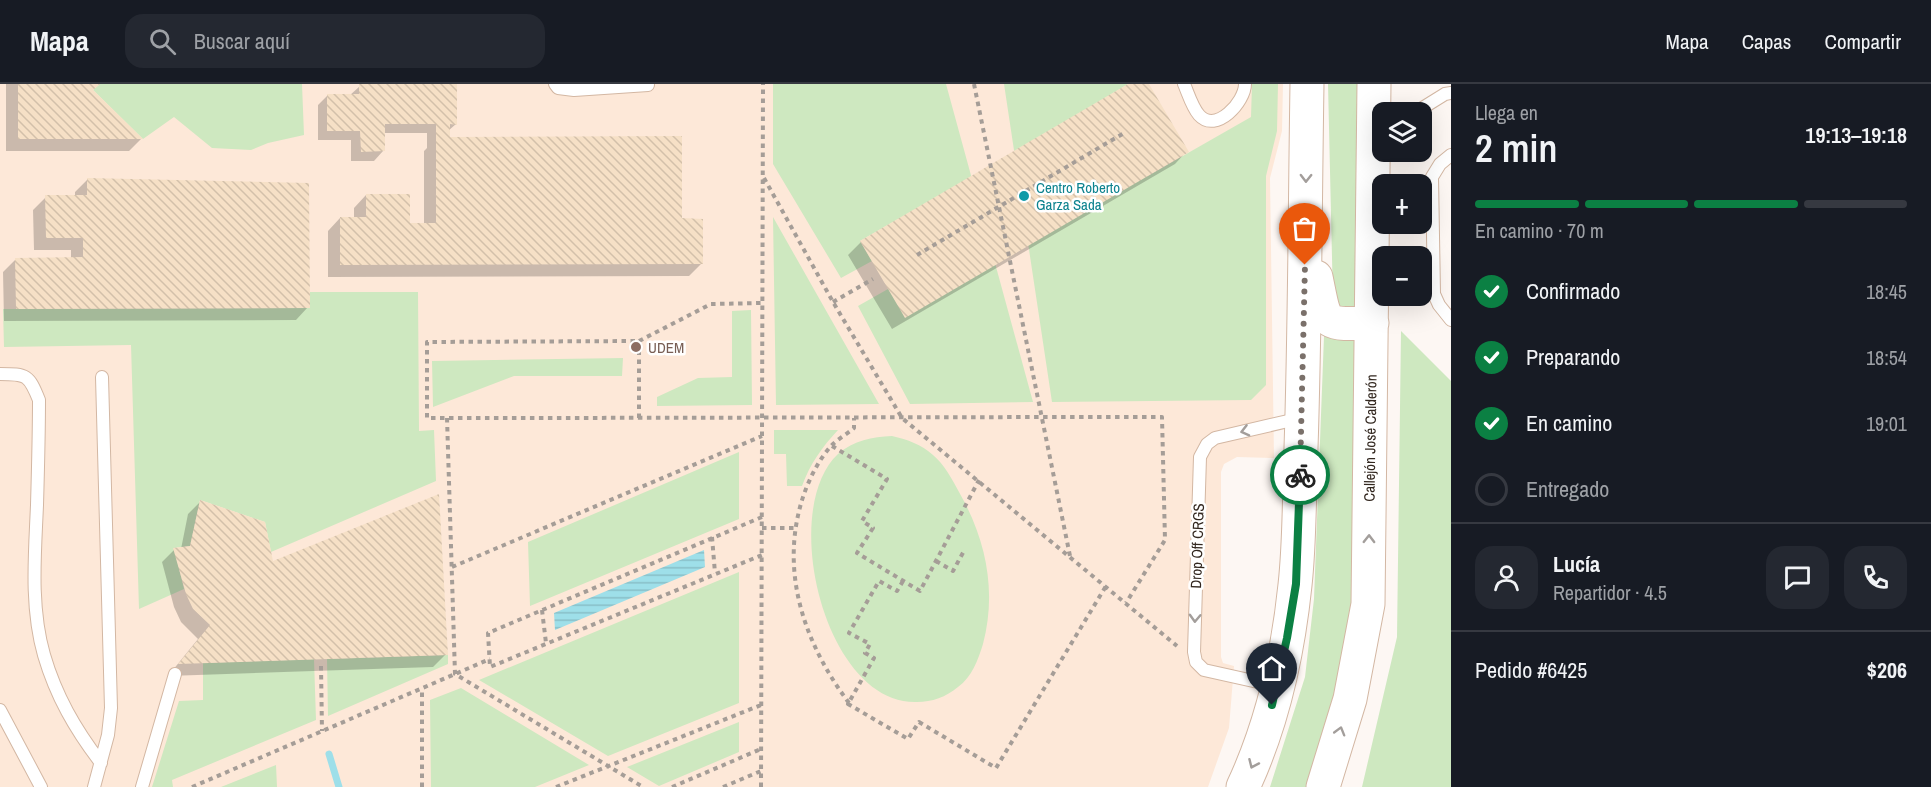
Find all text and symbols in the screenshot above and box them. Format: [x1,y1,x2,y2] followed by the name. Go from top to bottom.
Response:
[125,14,545,68] search box
[30,22,89,60] text: Mapa
[146,25,179,58] icon: search
[194,26,290,56] text: Buscar aquí
[1666,27,1709,56] text: Mapa
[1742,27,1791,56] text: Capas
[1824,27,1901,56] text: Compartir
[1475,99,1538,126] text: Llega en
[1372,102,1432,306] map controls
[1372,102,1432,162] button: layers
[1805,120,1907,150] text: 19:13–19:18
[1475,122,1557,174] text: 2 min
[1299,173,1312,182] one-way arrow
[1372,174,1432,234] button: +
[1036,177,1120,215] place label: Centro Roberto Garza Sada
[1017,189,1031,203] marker: Centro Roberto Garza Sada
[1279,203,1330,265] pin
[1288,212,1321,245] icon: bag
[1475,217,1604,244] text: En camino · 70 m
[1372,246,1432,306] button: −
[1475,275,1508,308] icon: check
[1526,276,1620,306] text: Confirmado
[1866,278,1907,305] text: 18:45
[648,337,684,358] place label: UDEM
[629,340,643,354] marker: UDEM
[1475,341,1508,374] icon: check
[1526,342,1620,372] text: Preparando
[1866,344,1907,371] text: 18:54
[1358,374,1382,502] street label: Callejón José Calderón
[1475,407,1508,440] icon: check
[1526,408,1612,438] text: En camino
[1866,410,1907,437] text: 19:01
[1240,423,1250,436] one-way arrow
[1270,445,1330,505] courier
[1284,459,1317,492] icon: bike
[1526,474,1609,504] text: Entregado
[1185,503,1209,589] street label: Drop Off CRGS
[1363,535,1375,544] one-way arrow
[1475,546,1538,609] button: person
[1766,546,1829,609] button: chat
[1844,546,1907,609] button: phone
[1553,549,1600,579] text: Lucía
[1553,579,1667,606] text: Repartidor · 4.5
[1189,613,1201,622] one-way arrow
[1246,643,1297,705] pin
[1255,652,1288,685] icon: home
[1475,655,1587,685] text: Pedido #6425
[1867,655,1907,685] text: $206
[1333,726,1345,737] one-way arrow
[1249,758,1261,769] one-way arrow

